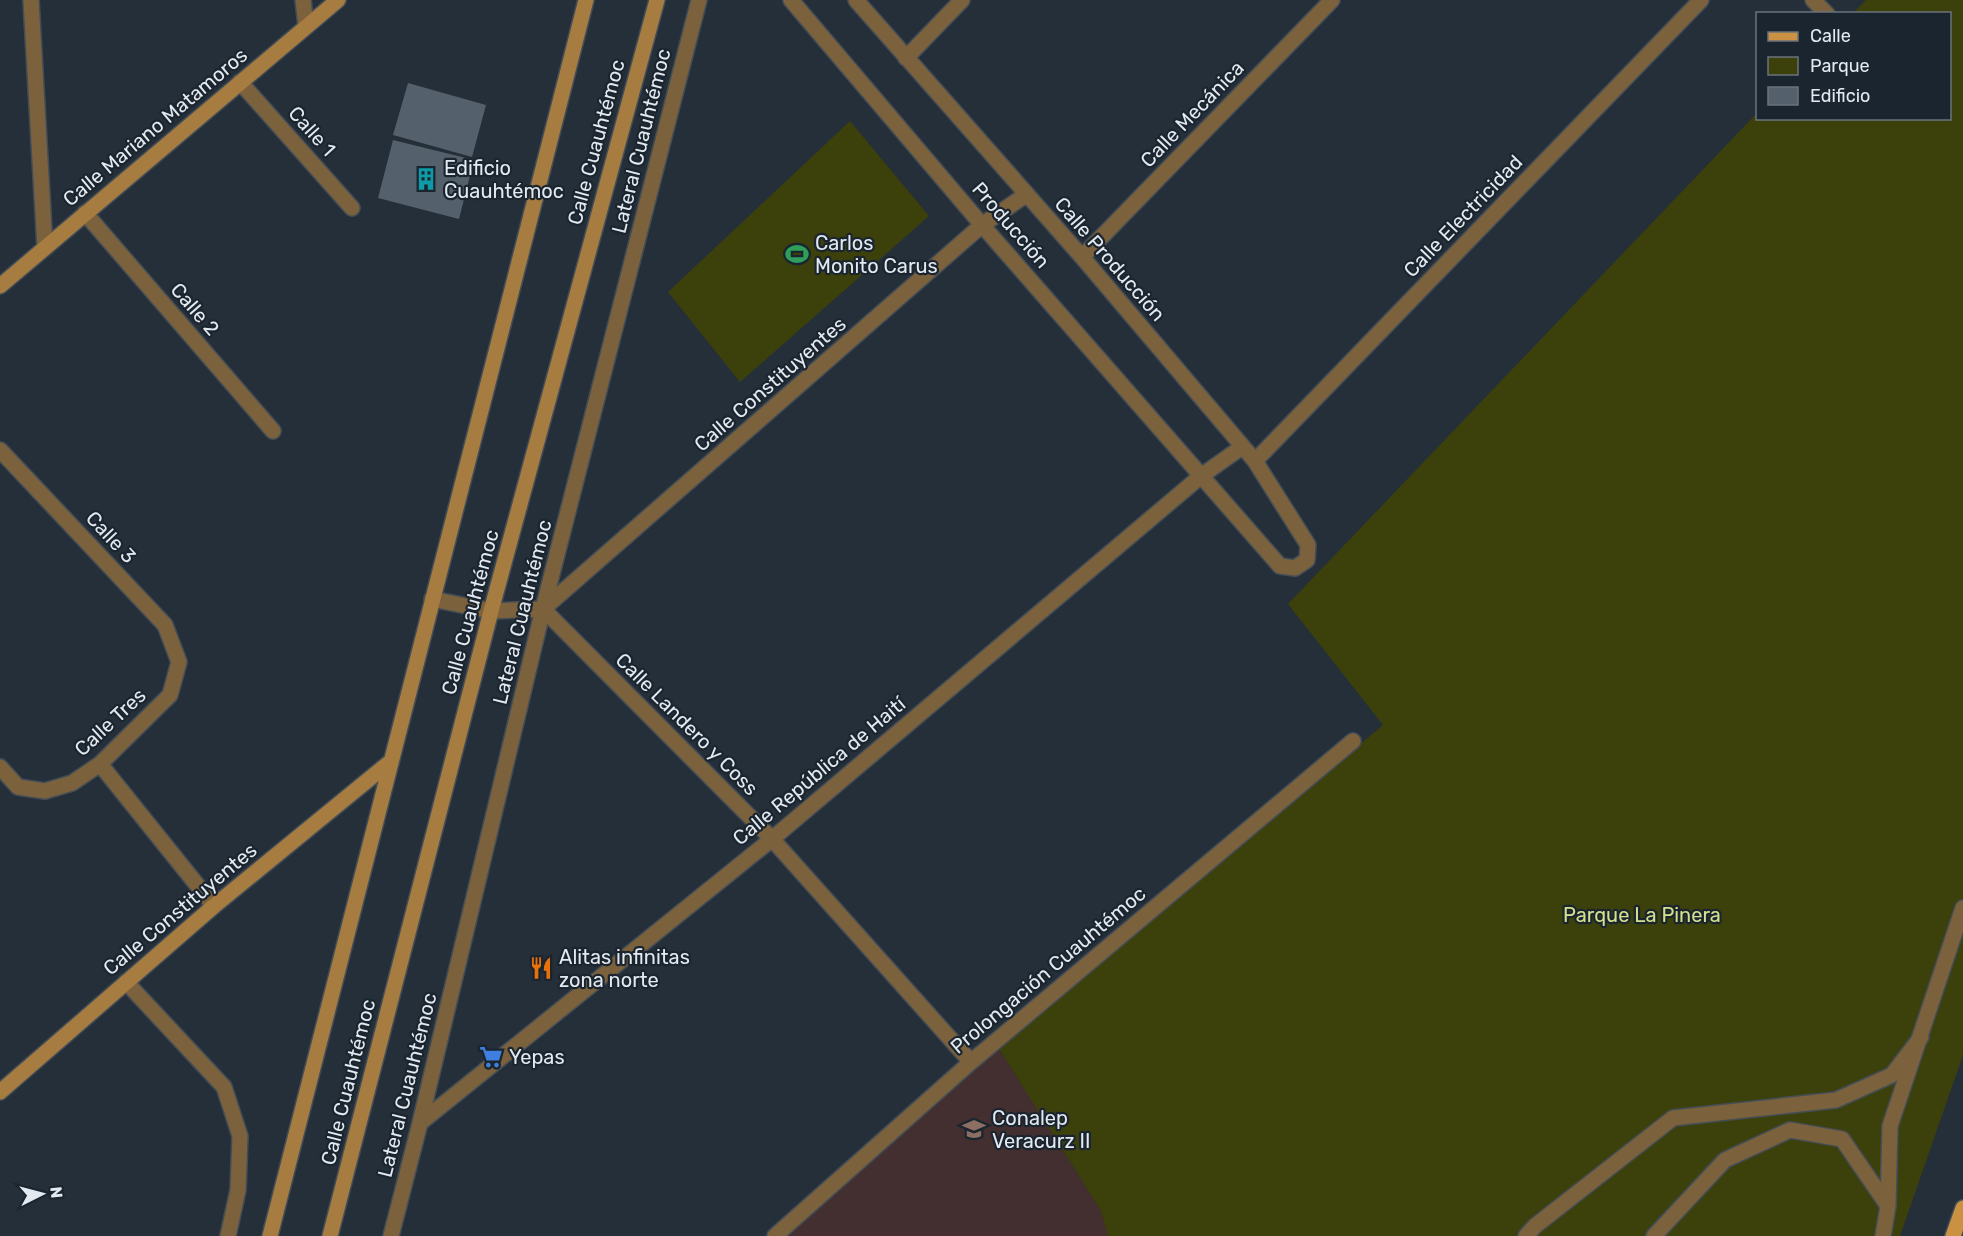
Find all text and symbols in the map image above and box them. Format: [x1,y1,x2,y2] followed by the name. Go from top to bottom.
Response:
[1756,12,1951,120] legend
[1810,25,1851,47] text: Calle
[58,43,252,211] street label: Calle Mariano Matamoros
[606,46,676,236] street label: Lateral Cuauhtémoc
[1810,55,1870,77] text: Parque
[1135,56,1249,172] street label: Calle Mecánica
[562,57,630,227] street label: Calle Cuauhtémoc
[1810,85,1870,107] text: Edificio
[283,101,341,161] street label: Calle 1
[1399,150,1527,282] street label: Calle Electricidad
[444,156,564,203] place label: Edificio Cuauhtémoc
[413,166,439,192] building icon: Edificio Cuauhtémoc
[967,177,1055,273] street label: Producción
[1050,192,1170,326] street label: Calle Producción
[815,231,938,278] place label: Carlos Monito Carus
[784,241,810,267] sports icon: Carlos Monito Carus
[166,278,224,340] street label: Calle 2
[689,312,851,456] street label: Calle Constituyentes
[81,506,141,568] street label: Calle 3
[487,517,557,707] street label: Lateral Cuauhtémoc
[436,527,504,697] street label: Calle Cuauhtémoc
[611,648,763,800] street label: Calle Landero y Coss
[69,683,151,761] street label: Calle Tres
[728,691,911,850] street label: Calle República de Haití
[98,838,262,980] street label: Calle Constituyentes
[946,881,1150,1059] street label: Prolongación Cuauhtémoc
[1563,903,1721,927] park label: Parque La Pinera
[559,945,690,992] place label: Alitas infinitas zona norte
[528,955,554,981] restaurant icon: Alitas infinitas zona norte
[372,990,442,1180] street label: Lateral Cuauhtémoc
[316,997,380,1167] street label: Calle Cuauhtémoc
[478,1044,504,1070] supermarket icon: Yepas
[509,1045,565,1069] place label: Yepas
[992,1106,1090,1153] place label: Conalep Veracurz II
[961,1116,987,1142] school or university icon: Conalep Veracurz II
[12,1164,72,1224] north arrow
[46,1186,66,1199] text: N

